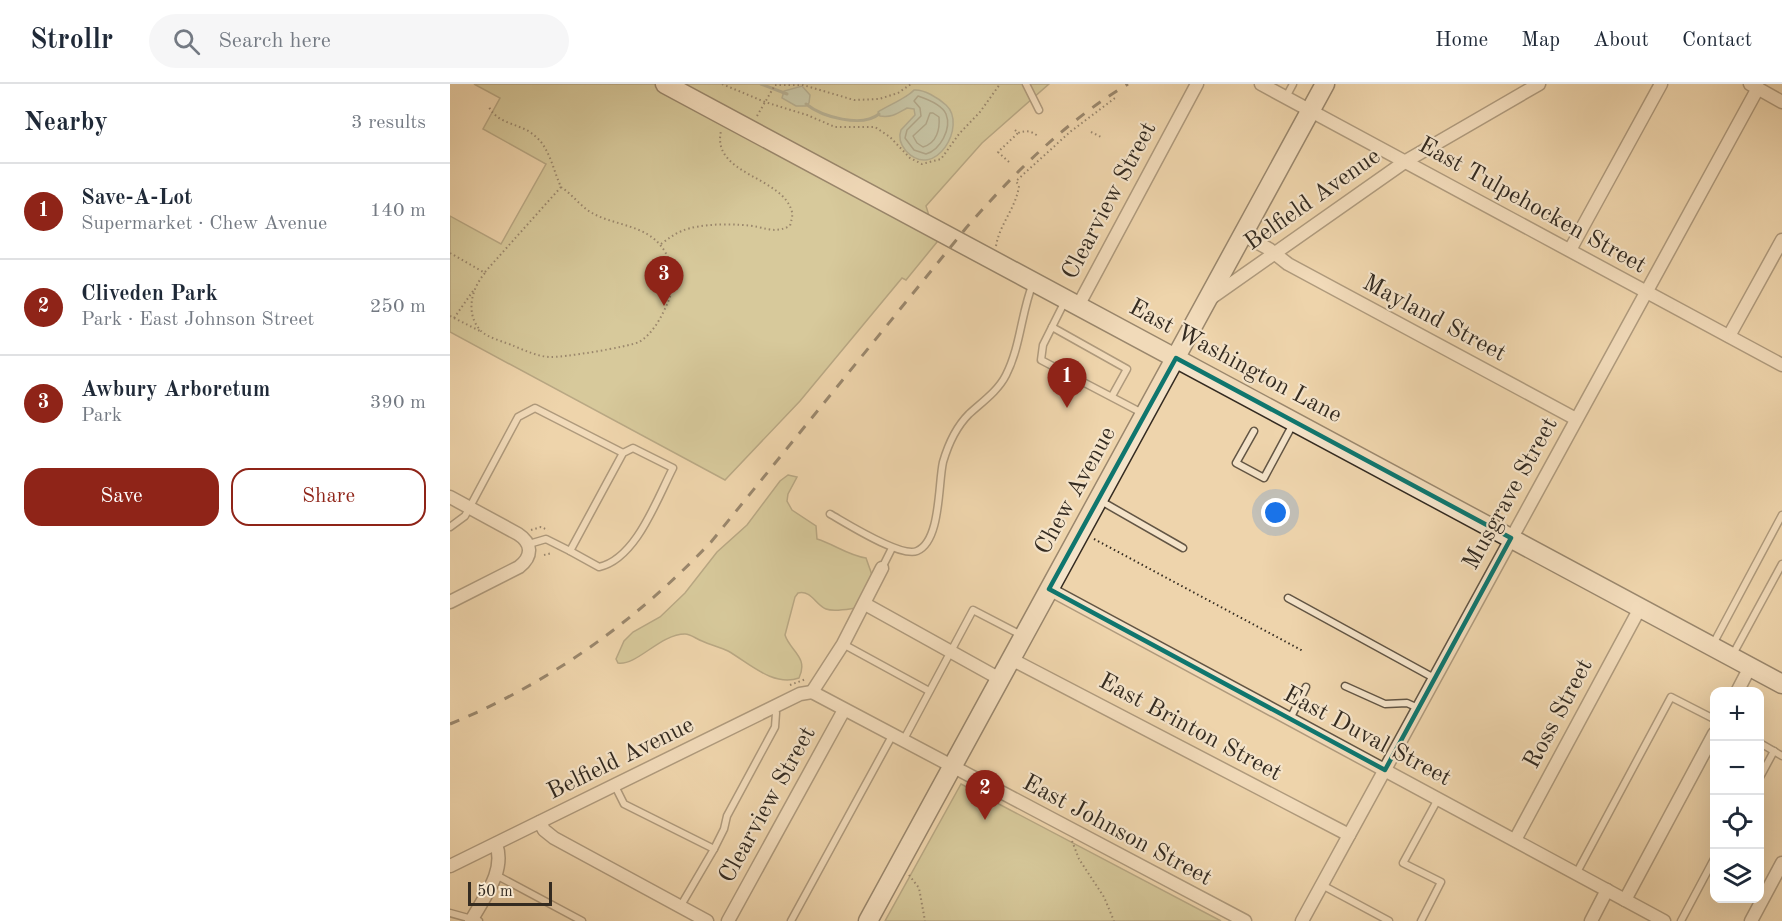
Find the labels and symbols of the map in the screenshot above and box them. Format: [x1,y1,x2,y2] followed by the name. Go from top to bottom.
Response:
[1058,118,1162,284] street label: Clearview Street
[1414,133,1650,279] street label: East Tulpehocken Street
[1241,144,1385,256] street label: Belfield Avenue
[644,256,684,306] pin: 3
[1358,271,1510,367] street label: Mayland Street
[1125,296,1345,428] street label: East Washington Lane
[1048,358,1086,408] pin: 1
[1459,414,1563,574] street label: Musgrave Street
[1031,423,1121,559] street label: Chew Avenue
[1261,498,1290,527] your location
[1520,655,1598,773] street label: Ross Street
[1095,670,1285,786] street label: East Brinton Street
[1279,683,1455,791] street label: East Duval Street
[544,713,698,805] street label: Belfield Avenue
[715,723,821,887] street label: Clearview Street
[966,770,1004,820] pin: 2
[1018,771,1216,891] street label: East Johnson Street
[468,879,552,906] scale bar

